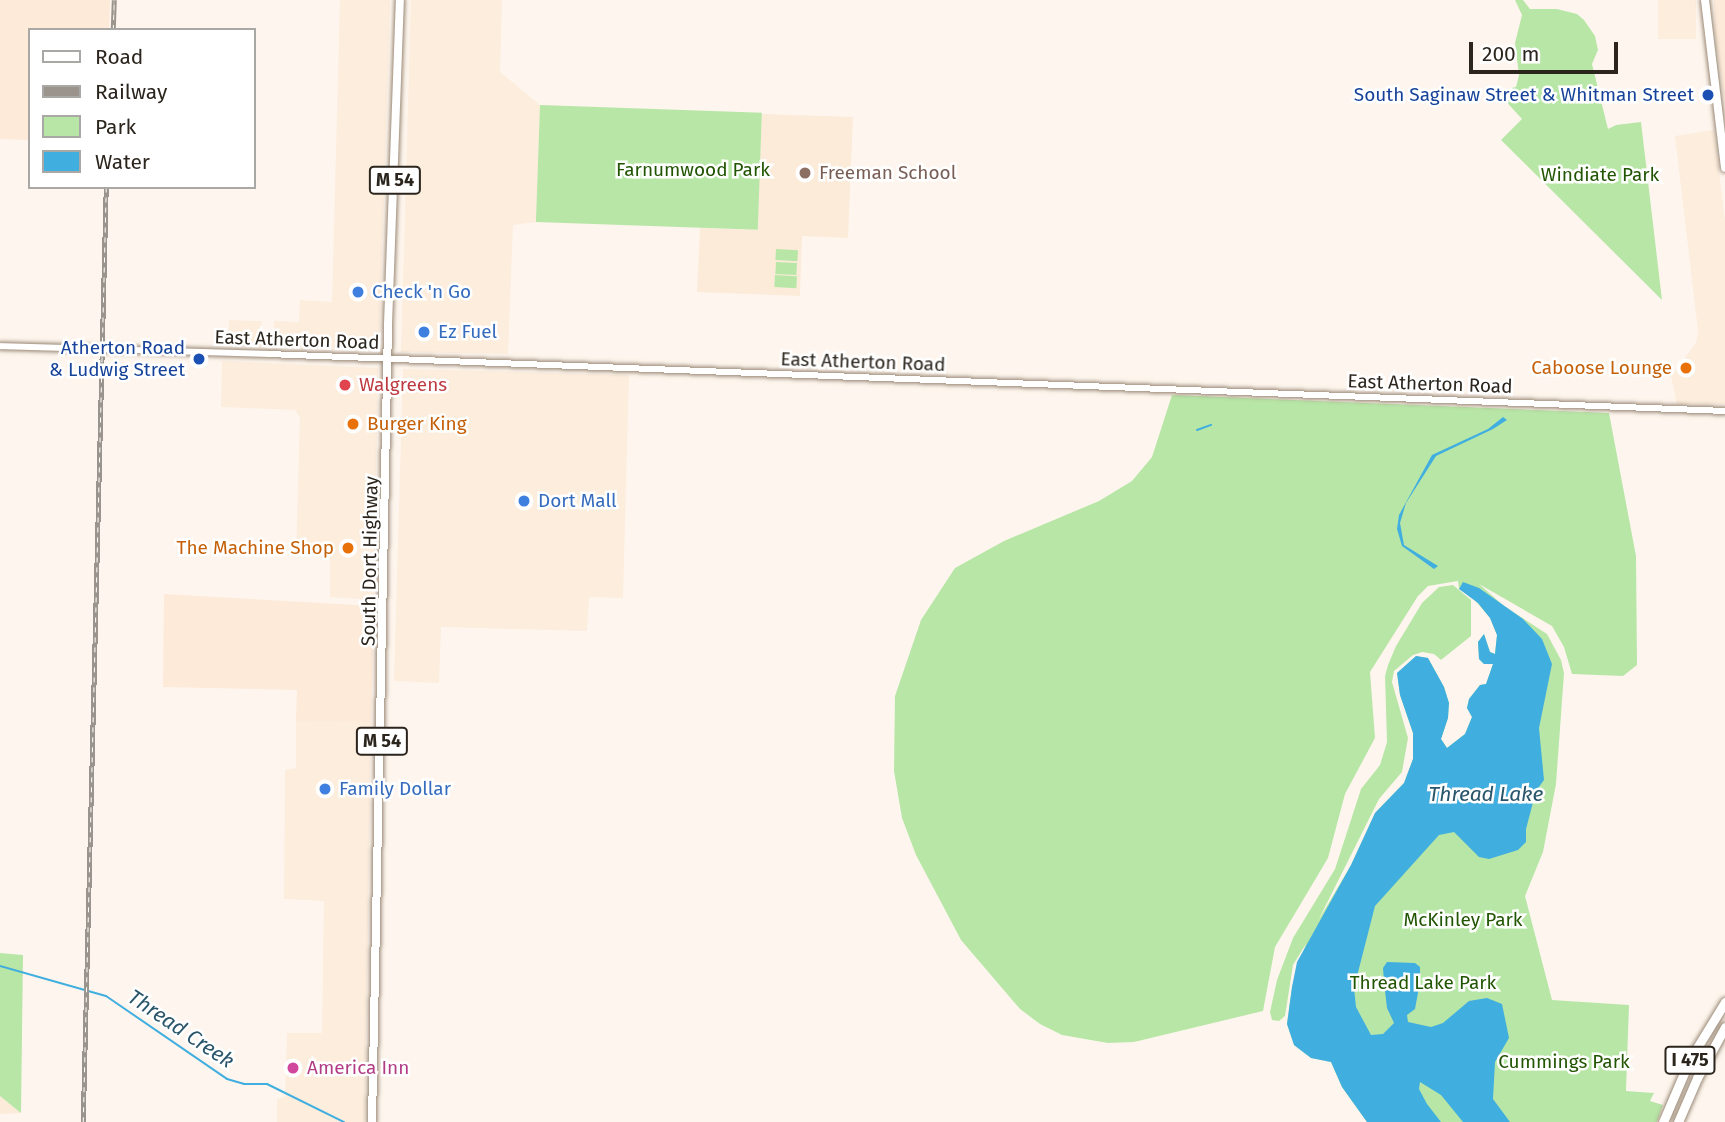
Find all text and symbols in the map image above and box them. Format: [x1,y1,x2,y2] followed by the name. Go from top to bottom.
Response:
[28,28,256,189] legend
[1473,28,1622,72] scale bar
[1482,41,1539,67] text: 200 m
[95,44,143,70] text: Road
[95,79,167,105] text: Railway
[1354,84,1694,106] place label: South Saginaw Street & Whitman Street
[1700,87,1716,103] marker: South Saginaw Street & Whitman Street
[95,114,136,140] text: Park
[95,149,150,175] text: Water
[616,159,770,181] park label: Farnumwood Park
[819,162,956,184] place label: Freeman School
[1541,164,1659,186] park label: Windiate Park
[797,165,813,181] marker: Freeman School
[369,166,421,195] road number: M 54
[372,281,471,303] place label: Check 'n Go
[350,284,366,300] marker: Check 'n Go
[438,321,497,343] place label: Ez Fuel
[416,324,432,340] marker: Ez Fuel
[214,326,380,354] street label: East Atherton Road
[49,337,185,381] place label: Atherton Road & Ludwig Street
[780,348,946,376] street label: East Atherton Road
[191,351,207,367] marker: Atherton Road & Ludwig Street
[1531,357,1672,379] place label: Caboose Lounge
[1678,360,1694,376] marker: Caboose Lounge
[1347,370,1513,398] street label: East Atherton Road
[359,374,447,396] place label: Walgreens
[337,377,353,393] marker: Walgreens
[367,413,467,435] place label: Burger King
[345,416,361,432] marker: Burger King
[357,476,383,646] street label: South Dort Highway
[538,490,617,512] place label: Dort Mall
[516,493,532,509] marker: Dort Mall
[177,537,334,559] place label: The Machine Shop
[340,540,356,556] marker: The Machine Shop
[356,726,408,756] road number: M 54
[339,778,451,800] place label: Family Dollar
[317,781,333,797] marker: Family Dollar
[1429,781,1543,807] water label: Thread Lake
[1403,909,1523,931] park label: McKinley Park
[1350,972,1496,994] park label: Thread Lake Park
[123,984,239,1074] water label: Thread Creek
[1664,1045,1716,1074] road number: I 475
[1498,1051,1630,1073] park label: Cummings Park
[307,1057,409,1079] place label: America Inn
[285,1060,301,1076] marker: America Inn

